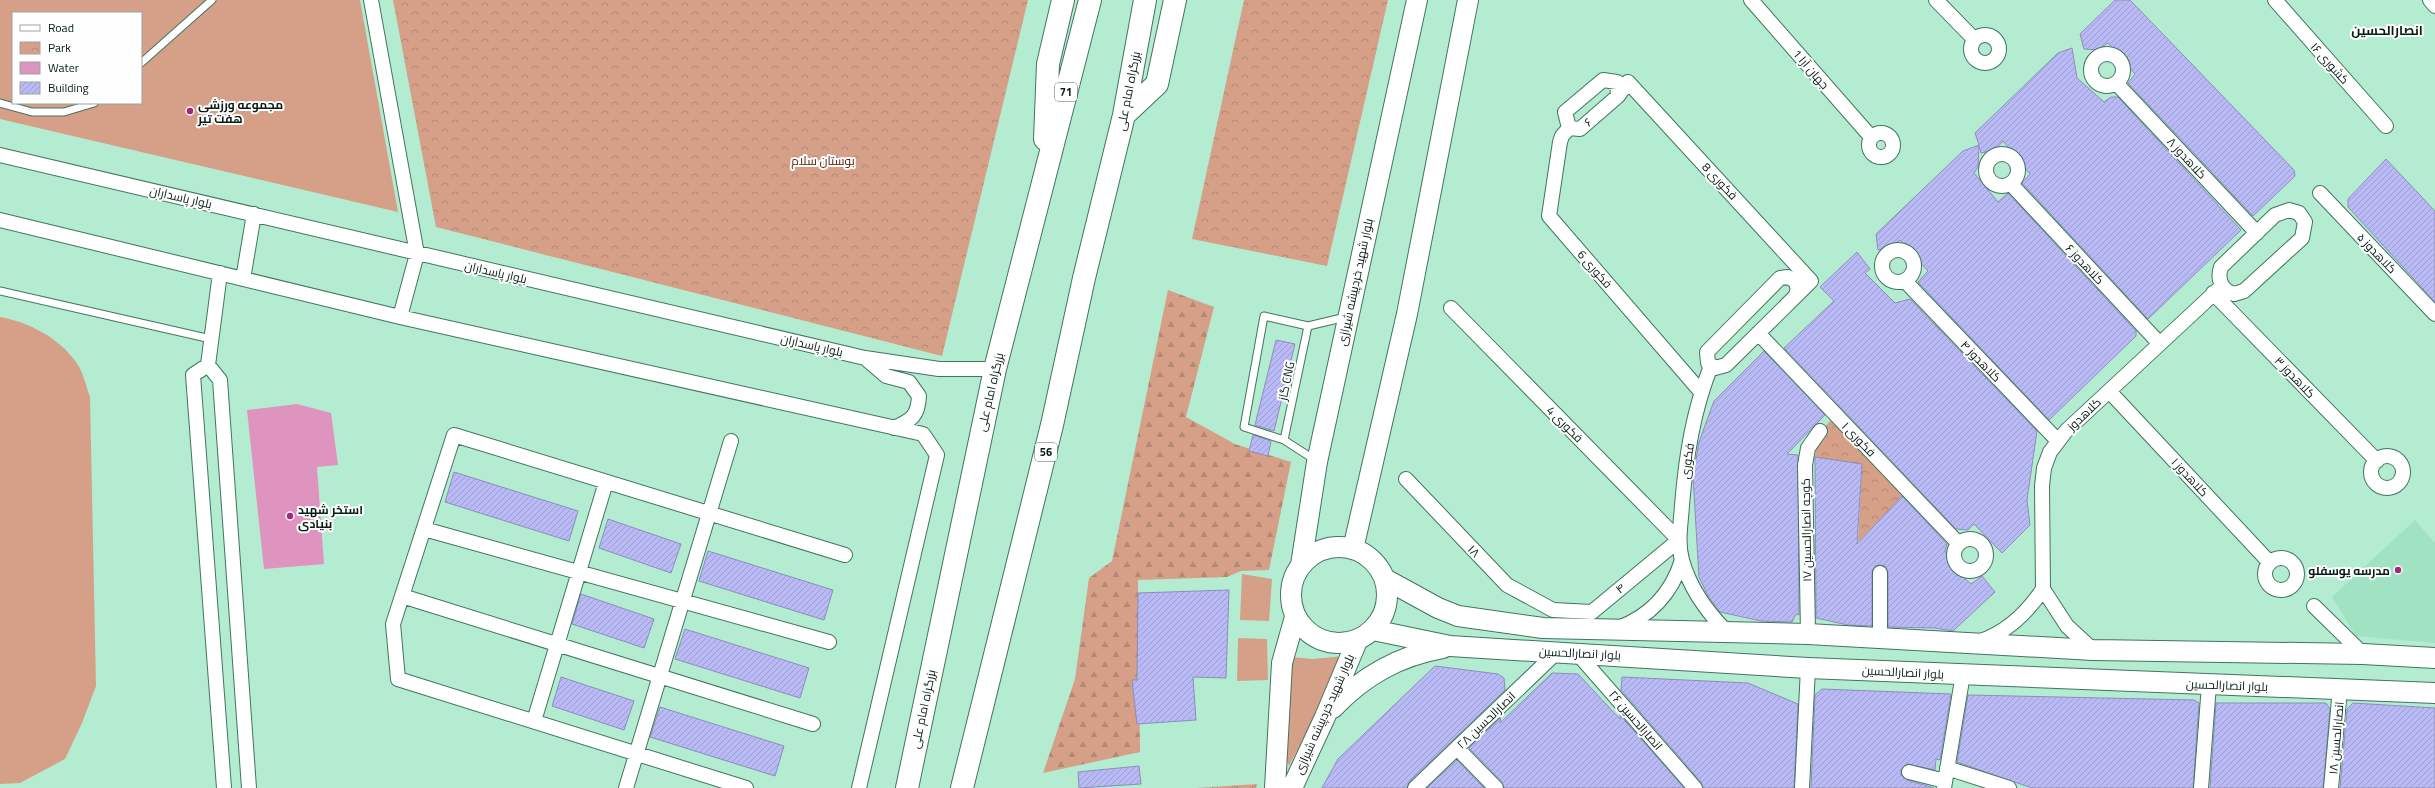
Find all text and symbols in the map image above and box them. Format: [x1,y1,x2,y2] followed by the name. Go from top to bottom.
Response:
[12,12,142,104] legend
[48,18,74,37] text: Road
[2351,20,2423,40] district label: انصارالحسین
[48,38,71,57] text: Park
[2306,38,2354,88] street label: کشوری ۱۶
[1788,45,1834,93] street label: جهان آرا 1
[1111,50,1145,132] street label: بزرگراه امام علی
[48,58,79,77] text: Water
[48,78,89,97] text: Building
[1055,83,1077,101] road number: 71
[197,95,283,128] place label: مجموعه ورزشی هفت تیر
[185,106,195,116] marker: مجموعه ورزشی هفت تیر
[1580,113,1596,131] street label: ۶
[2163,133,2211,183] street label: کلاهدوز ۸
[791,151,855,170] park label: بوستان سلام
[1698,158,1742,204] street label: فکوری 8
[148,181,214,213] street label: بلوار پاسداران
[1332,216,1378,348] street label: بلوار شهید خردپیشه شیرازی
[2353,228,2401,278] street label: کلاهدوز ۵
[2061,239,2109,289] street label: کلاهدوز ۶
[1573,246,1617,292] street label: فکوری 6
[463,256,529,288] street label: بلوار پاسداران
[779,329,845,361] street label: بلوار پاسداران
[1956,336,2006,386] street label: کلاهدوز ۴
[972,351,1008,433] street label: بزرگراه امام علی
[2270,352,2320,402] street label: کلاهدوز ۳
[1272,360,1299,403] street label: گاز CNG
[2062,393,2105,436] street label: کلاهدوز
[1542,401,1588,447] street label: فکوری 4
[1837,417,1881,461] street label: فکوری ۱
[1675,442,1699,480] street label: فکوری
[1035,443,1057,461] road number: 56
[2167,453,2213,501] street label: کلاهدوز ۱
[1796,478,1816,582] street label: کوچه انصارالحسین ۱۷
[298,500,363,533] place label: استخر شهید بنیادی
[285,511,295,521] marker: استخر شهید بنیادی
[1463,540,1485,562] street label: ۱۸
[2308,561,2390,580] place label: مدرسه یوسفلو
[2393,565,2403,575] marker: مدرسه یوسفلو
[1611,578,1629,598] street label: ۴
[1538,641,1622,665] street label: بلوار انصارالحسین
[1289,651,1359,777] street label: بلوار شهید خردپیشه شیرازی
[1861,660,1945,684] street label: بلوار انصارالحسین
[905,668,941,750] street label: بزرگراه امام علی
[2186,674,2268,696] street label: بلوار انصارالحسین
[1605,686,1667,754] street label: انصارالحسین ۲۶
[1452,687,1520,753] street label: انصارالحسین ۲۸
[2323,701,2349,775] street label: انصارالحسین ۱۸

